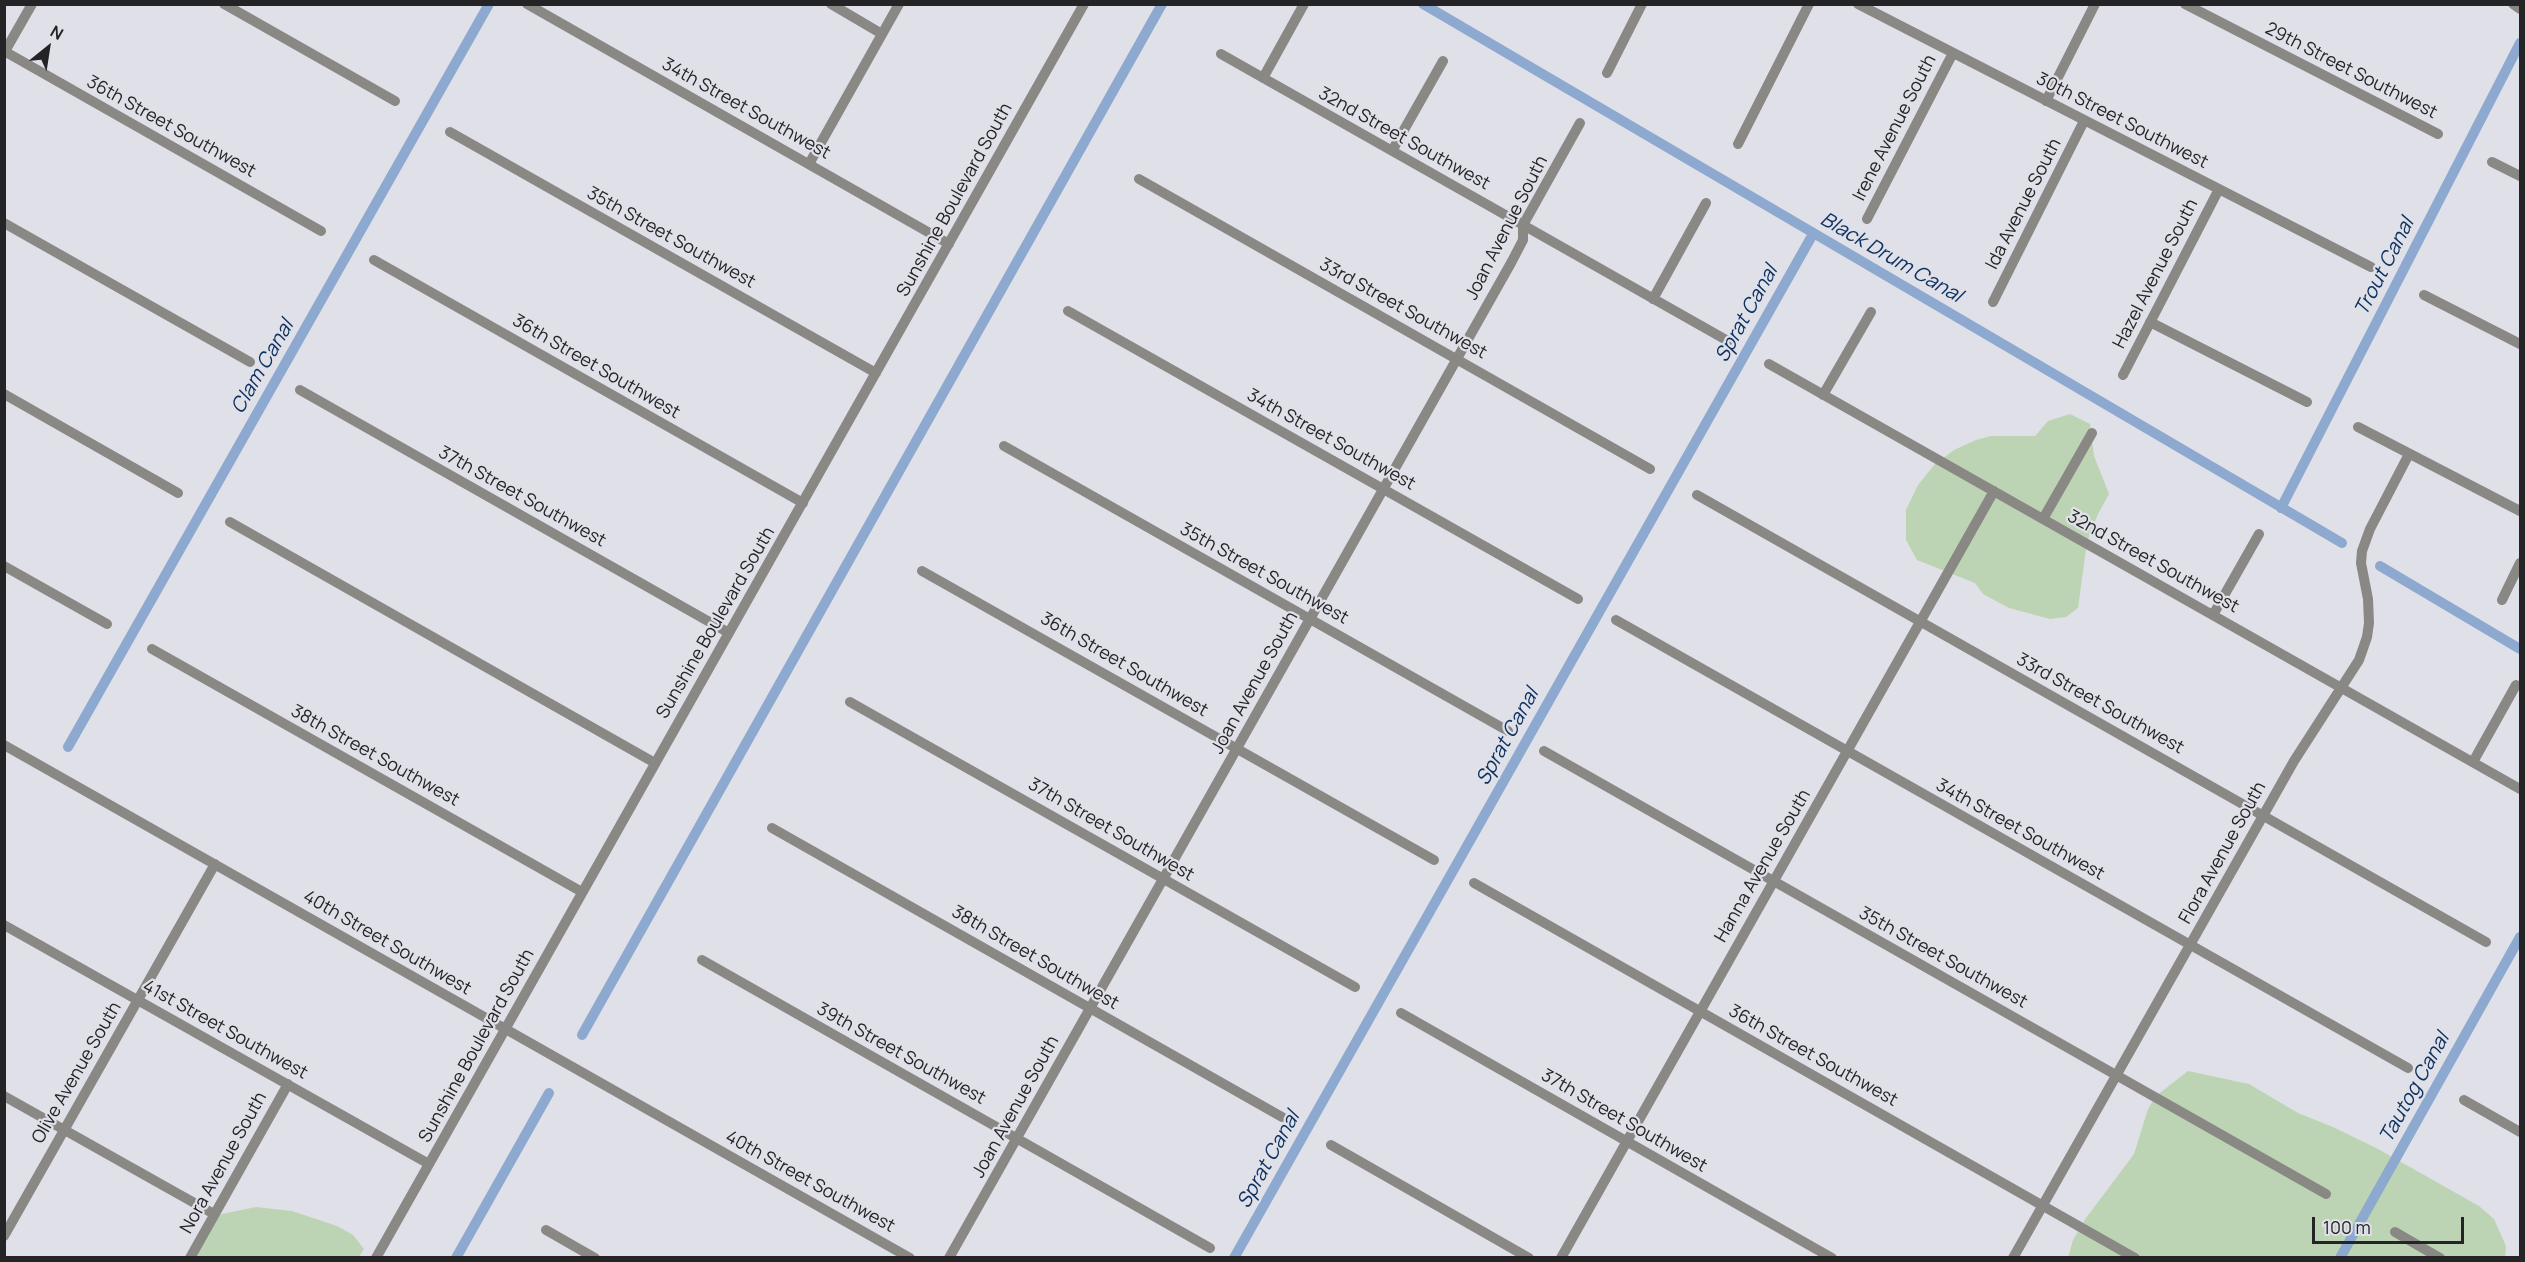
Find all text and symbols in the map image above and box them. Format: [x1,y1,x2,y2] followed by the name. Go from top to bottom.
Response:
[18,18,78,78] north arrow
[2261,18,2441,124] street label: 29th Street Southwest
[47,20,67,45] text: N
[1849,51,1941,205] street label: Irene Avenue South
[658,54,834,164] street label: 34th Street Southwest
[2033,68,2211,174] street label: 30th Street Southwest
[83,71,259,183] street label: 36th Street Southwest
[1315,83,1493,195] street label: 32nd Street Southwest
[893,100,1017,300] street label: Sunshine Boulevard South
[1982,135,2066,273] street label: Ida Avenue South
[1461,152,1553,304] street label: Joan Avenue South
[583,183,759,293] street label: 35th Street Southwest
[2109,196,2203,352] street label: Hazel Avenue South
[1816,208,1966,308] water label: Black Drum Canal
[2350,214,2420,320] water label: Trout Canal
[1316,254,1490,364] street label: 33rd Street Southwest
[1711,261,1783,367] water label: Sprat Canal
[508,310,684,424] street label: 36th Street Southwest
[227,316,299,418] water label: Clam Canal
[1243,385,1419,495] street label: 34th Street Southwest
[435,442,609,552] street label: 37th Street Southwest
[2064,506,2242,618] street label: 32nd Street Southwest
[1176,519,1352,629] street label: 35th Street Southwest
[652,523,780,723] street label: Sunshine Boulevard South
[1036,608,1212,722] street label: 36th Street Southwest
[1207,608,1303,758] street label: Joan Avenue South
[2013,649,2187,759] street label: 33rd Street Southwest
[1472,684,1544,790] water label: Sprat Canal
[287,701,463,811] street label: 38th Street Southwest
[1024,774,1198,886] street label: 37th Street Southwest
[1932,775,2108,885] street label: 34th Street Southwest
[2175,778,2271,928] street label: Flora Avenue South
[1710,786,1816,946] street label: Hanna Avenue South
[299,886,475,1000] street label: 40th Street Southwest
[948,901,1122,1015] street label: 38th Street Southwest
[1855,903,2031,1013] street label: 35th Street Southwest
[415,946,539,1146] street label: Sunshine Boulevard South
[139,976,311,1084] street label: 41st Street Southwest
[28,998,126,1148] street label: Olive Avenue South
[813,998,989,1110] street label: 39th Street Southwest
[1725,1000,1901,1112] street label: 36th Street Southwest
[2375,1029,2455,1147] water label: Tautog Canal
[968,1032,1064,1182] street label: Joan Avenue South
[1537,1065,1711,1177] street label: 37th Street Southwest
[176,1089,272,1237] street label: Nora Avenue South
[1233,1107,1305,1213] water label: Sprat Canal
[721,1126,899,1238] street label: 40th Street Southwest
[2315,1205,2466,1243] scale bar
[2323,1215,2371,1239] text: 100 m

